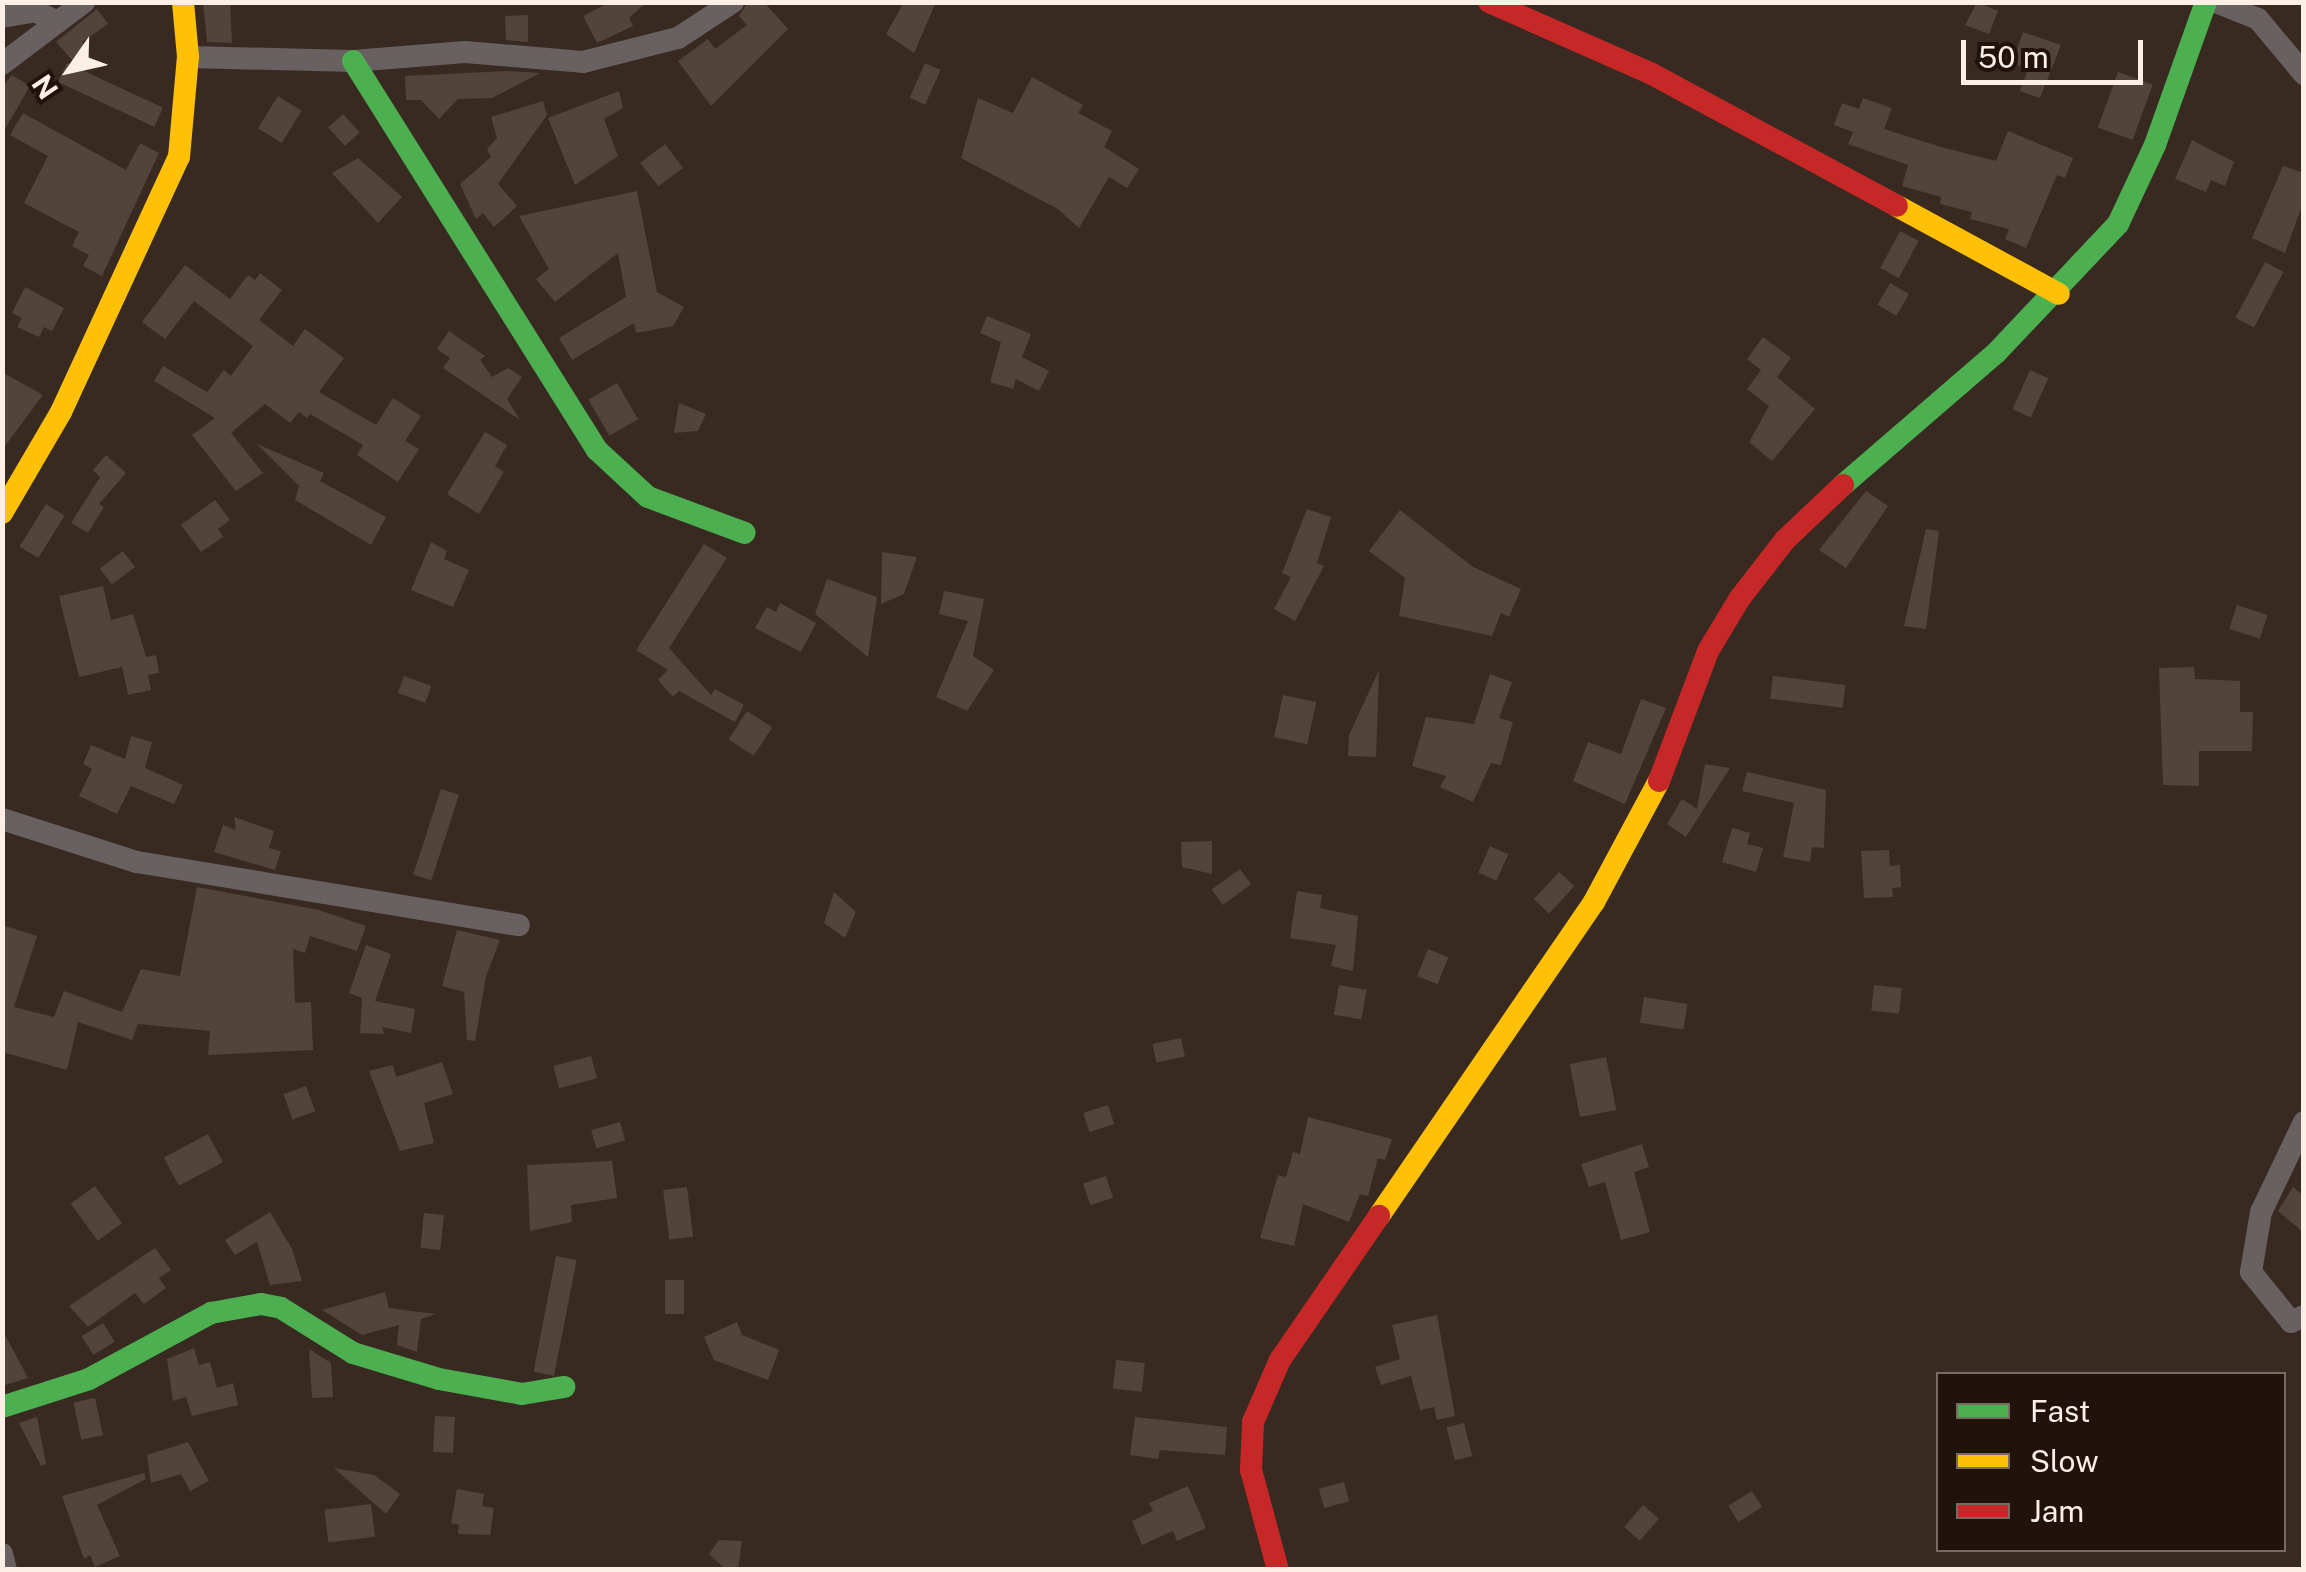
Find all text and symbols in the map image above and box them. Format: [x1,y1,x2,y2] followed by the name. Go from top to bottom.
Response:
[20,20,120,120] north arrow
[1966,20,2148,82] scale bar
[1978,39,2049,75] text: 50 m
[25,69,65,105] text: N
[1936,1372,2286,1552] legend
[2030,1393,2090,1429] text: Fast
[2030,1443,2099,1479] text: Slow
[2030,1493,2084,1529] text: Jam

